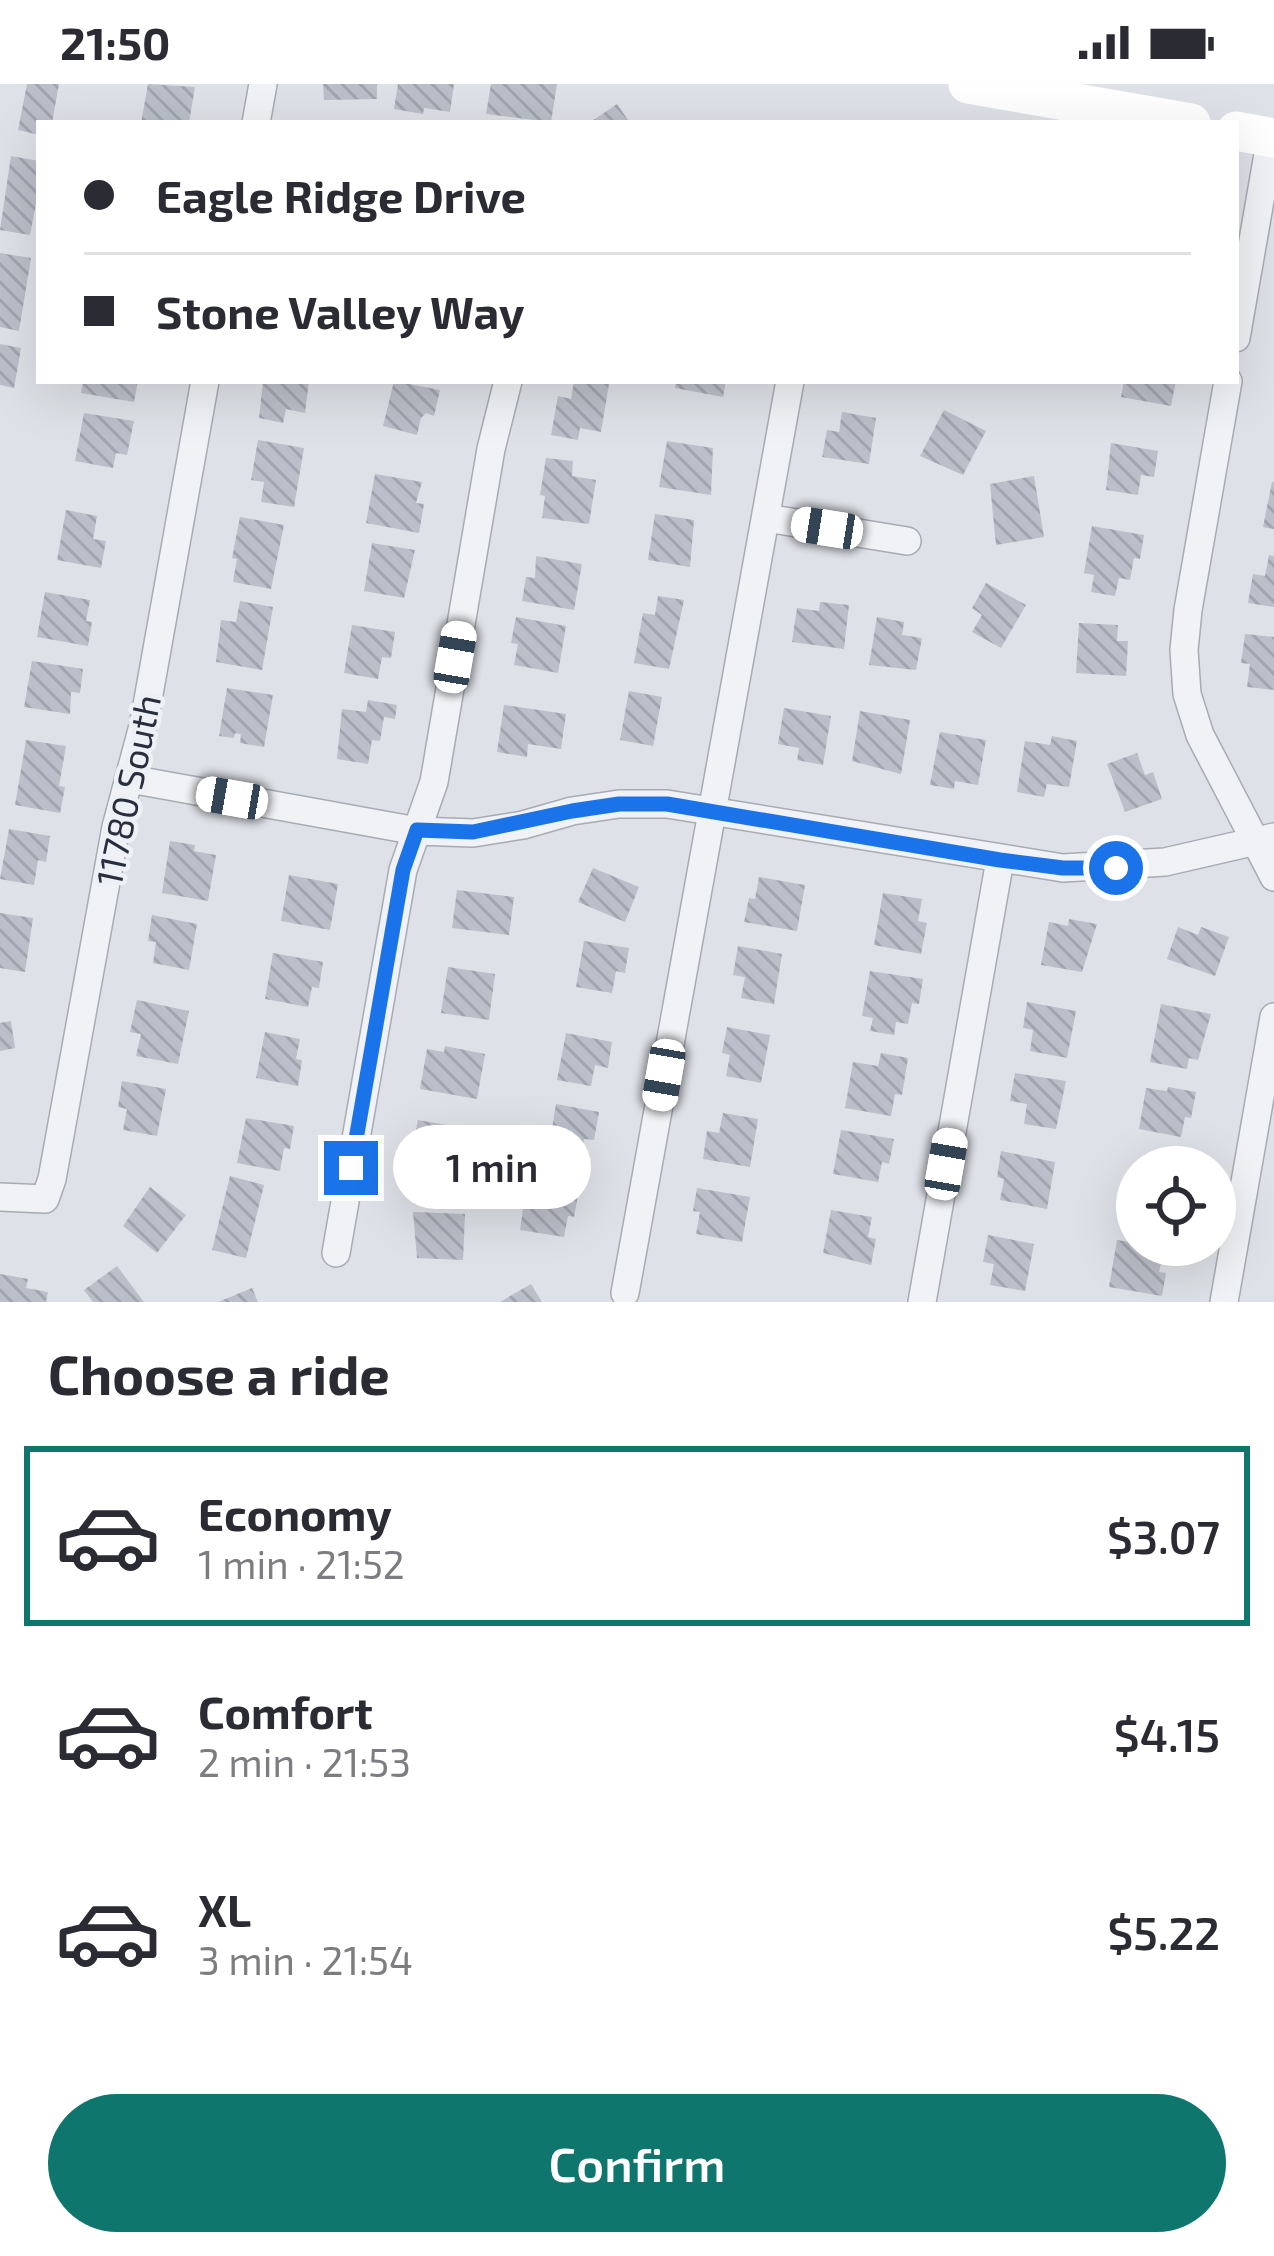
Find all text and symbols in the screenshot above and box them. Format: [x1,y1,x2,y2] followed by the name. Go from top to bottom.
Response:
[60,15,170,69] text: 21:50
[156,168,526,222] text: Eagle Ridge Drive
[156,284,524,338] text: Stone Valley Way
[789,505,865,551] car
[431,618,479,696] car
[86,690,168,890] street label: 11780 South
[193,774,271,822] car
[1089,841,1143,895] route start
[640,1036,688,1114] car
[922,1125,970,1203] car
[393,1126,591,1210] callout: 1 min
[324,1141,378,1195] route end
[446,1143,538,1190] text: 1 min
[1116,1146,1236,1266] map controls
[1116,1146,1236,1266] button: locate
[48,1341,390,1406] text: Choose a ride
[54,1482,162,1590] icon: car
[198,1486,392,1540] text: Economy
[1107,1509,1220,1563] text: $3.07
[198,1540,405,1587] text: 1 min · 21:52
[54,1680,162,1788] icon: car
[198,1684,373,1738] text: Comfort
[1114,1707,1220,1761] text: $4.15
[198,1738,411,1785] text: 2 min · 21:53
[54,1878,162,1986] icon: car
[198,1882,251,1936] text: XL
[1107,1905,1220,1959] text: $5.22
[198,1936,413,1983] text: 3 min · 21:54
[48,2094,1226,2232] button: Confirm

